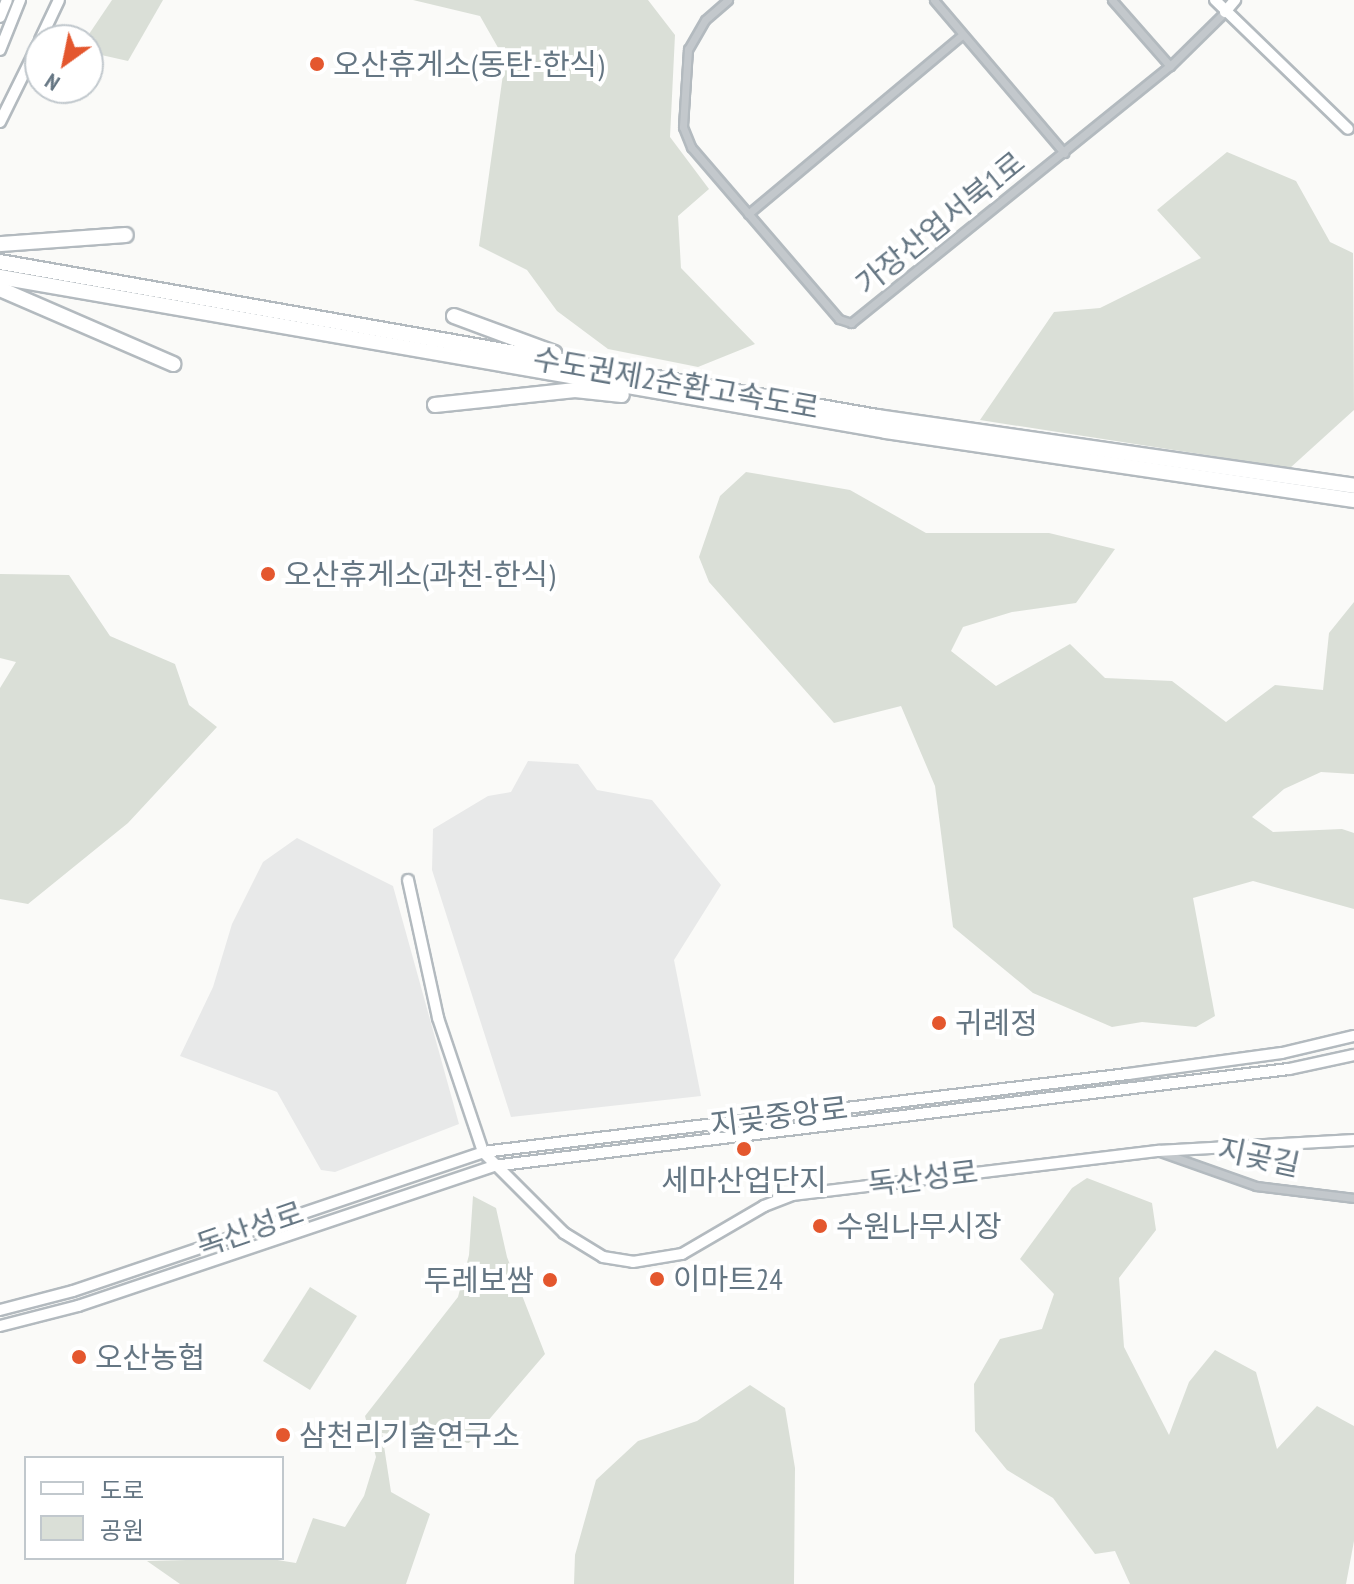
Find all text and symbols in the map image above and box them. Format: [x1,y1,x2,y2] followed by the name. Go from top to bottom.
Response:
[24,24,104,104] north arrow
[333,46,604,82] place label: 오산휴게소(동탄-한식)
[308,55,326,73] marker: 오산휴게소(동탄-한식)
[39,67,65,97] text: N
[848,144,1032,302] street label: 가장산업서북1로
[530,340,822,426] street label: 수도권제2순환고속도로
[284,556,555,592] place label: 오산휴게소(과천-한식)
[259,565,277,583] marker: 오산휴게소(과천-한식)
[955,1005,1038,1041] place label: 귀례정
[930,1014,948,1032] marker: 귀례정
[708,1090,850,1142] street label: 지곶중앙로
[1215,1131,1303,1183] street label: 지곶길
[735,1140,753,1158] marker: 세마산업단지
[866,1153,980,1203] street label: 독산성로
[661,1162,827,1198] place label: 세마산업단지
[192,1194,308,1264] street label: 독산성로
[836,1208,1002,1244] place label: 수원나무시장
[811,1217,829,1235] marker: 수원나무시장
[673,1261,783,1297] place label: 이마트24
[424,1262,534,1298] place label: 두레보쌈
[648,1270,666,1288] marker: 이마트24
[541,1271,559,1289] marker: 두레보쌈
[95,1339,205,1375] place label: 오산농협
[70,1348,88,1366] marker: 오산농협
[299,1417,520,1453] place label: 삼천리기술연구소
[274,1426,292,1444] marker: 삼천리기술연구소
[24,1456,284,1560] legend
[100,1475,144,1506] text: 도로
[100,1515,144,1546] text: 공원

